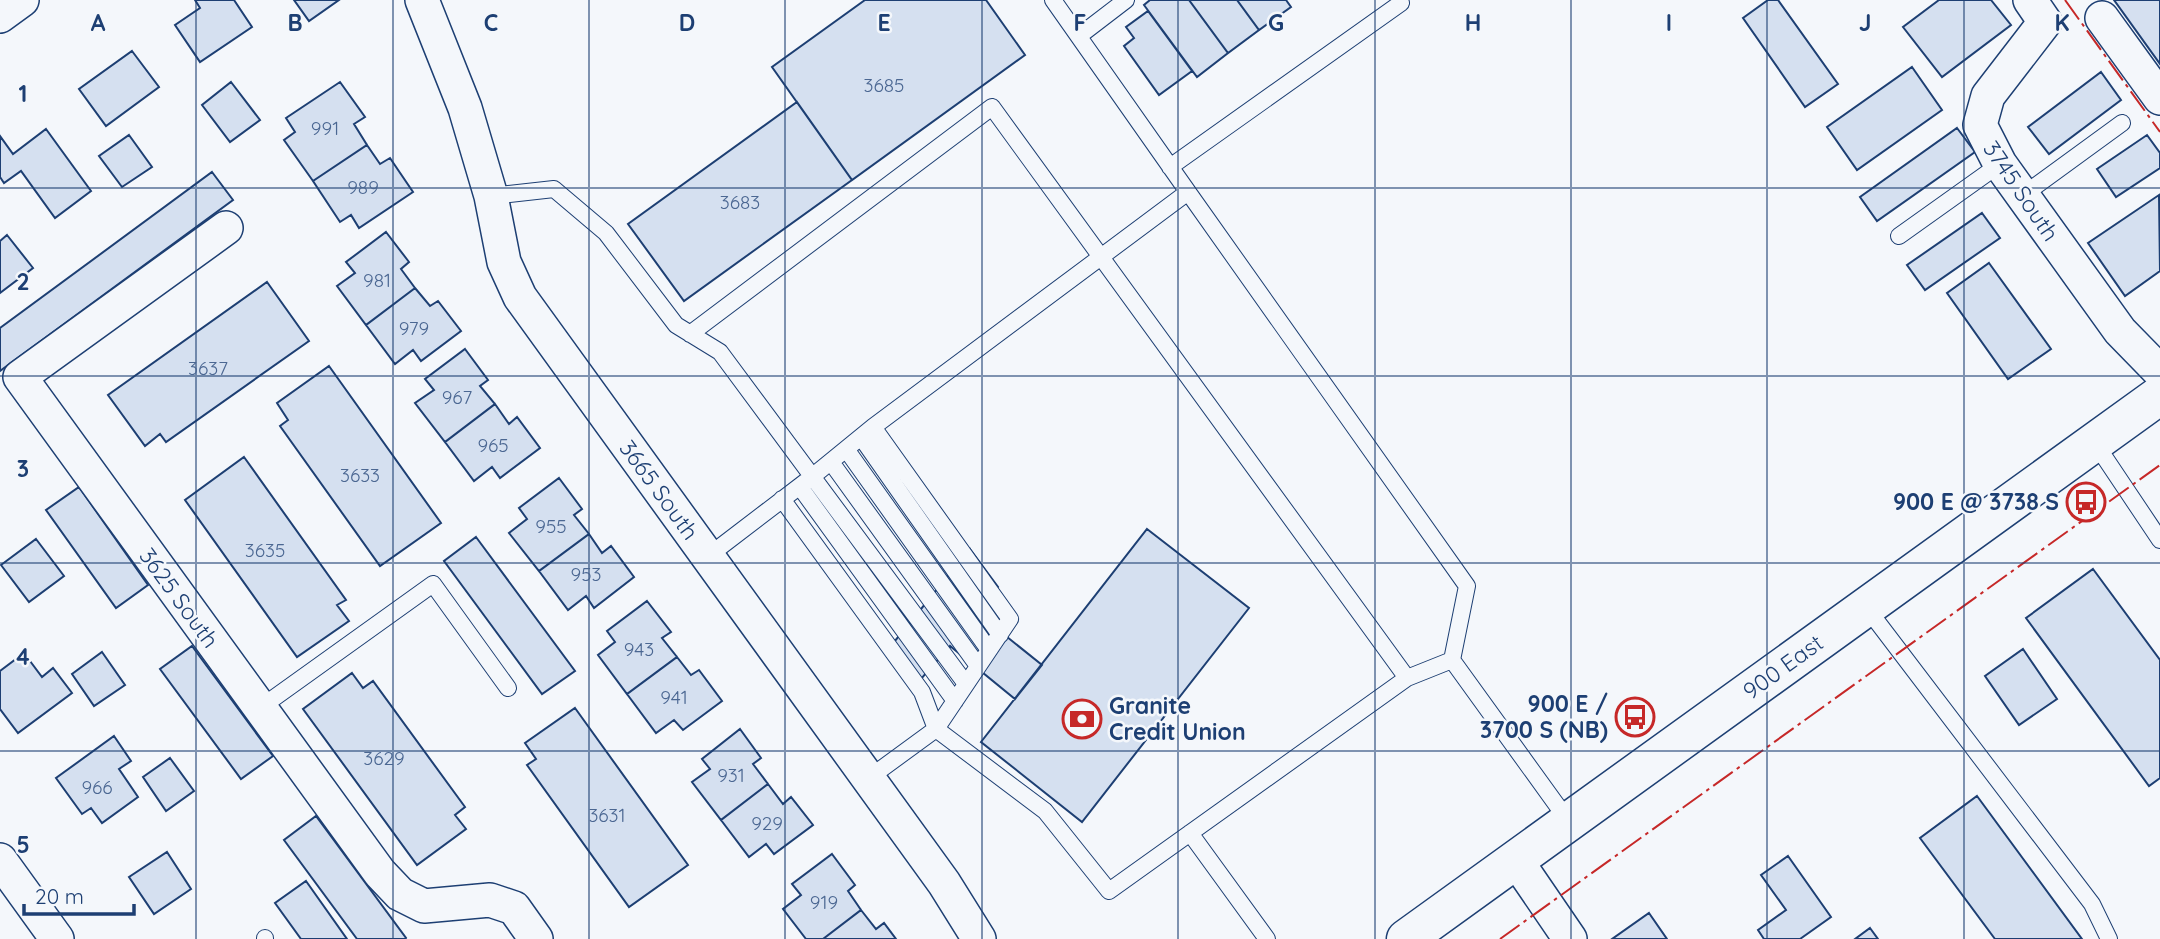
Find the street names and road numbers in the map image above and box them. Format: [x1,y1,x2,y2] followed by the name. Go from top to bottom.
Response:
[1977,135,2066,246] street label: 3745 South
[613,434,705,545] street label: 3665 South
[133,542,225,653] street label: 3625 South
[1737,628,1829,705] street label: 900 East

